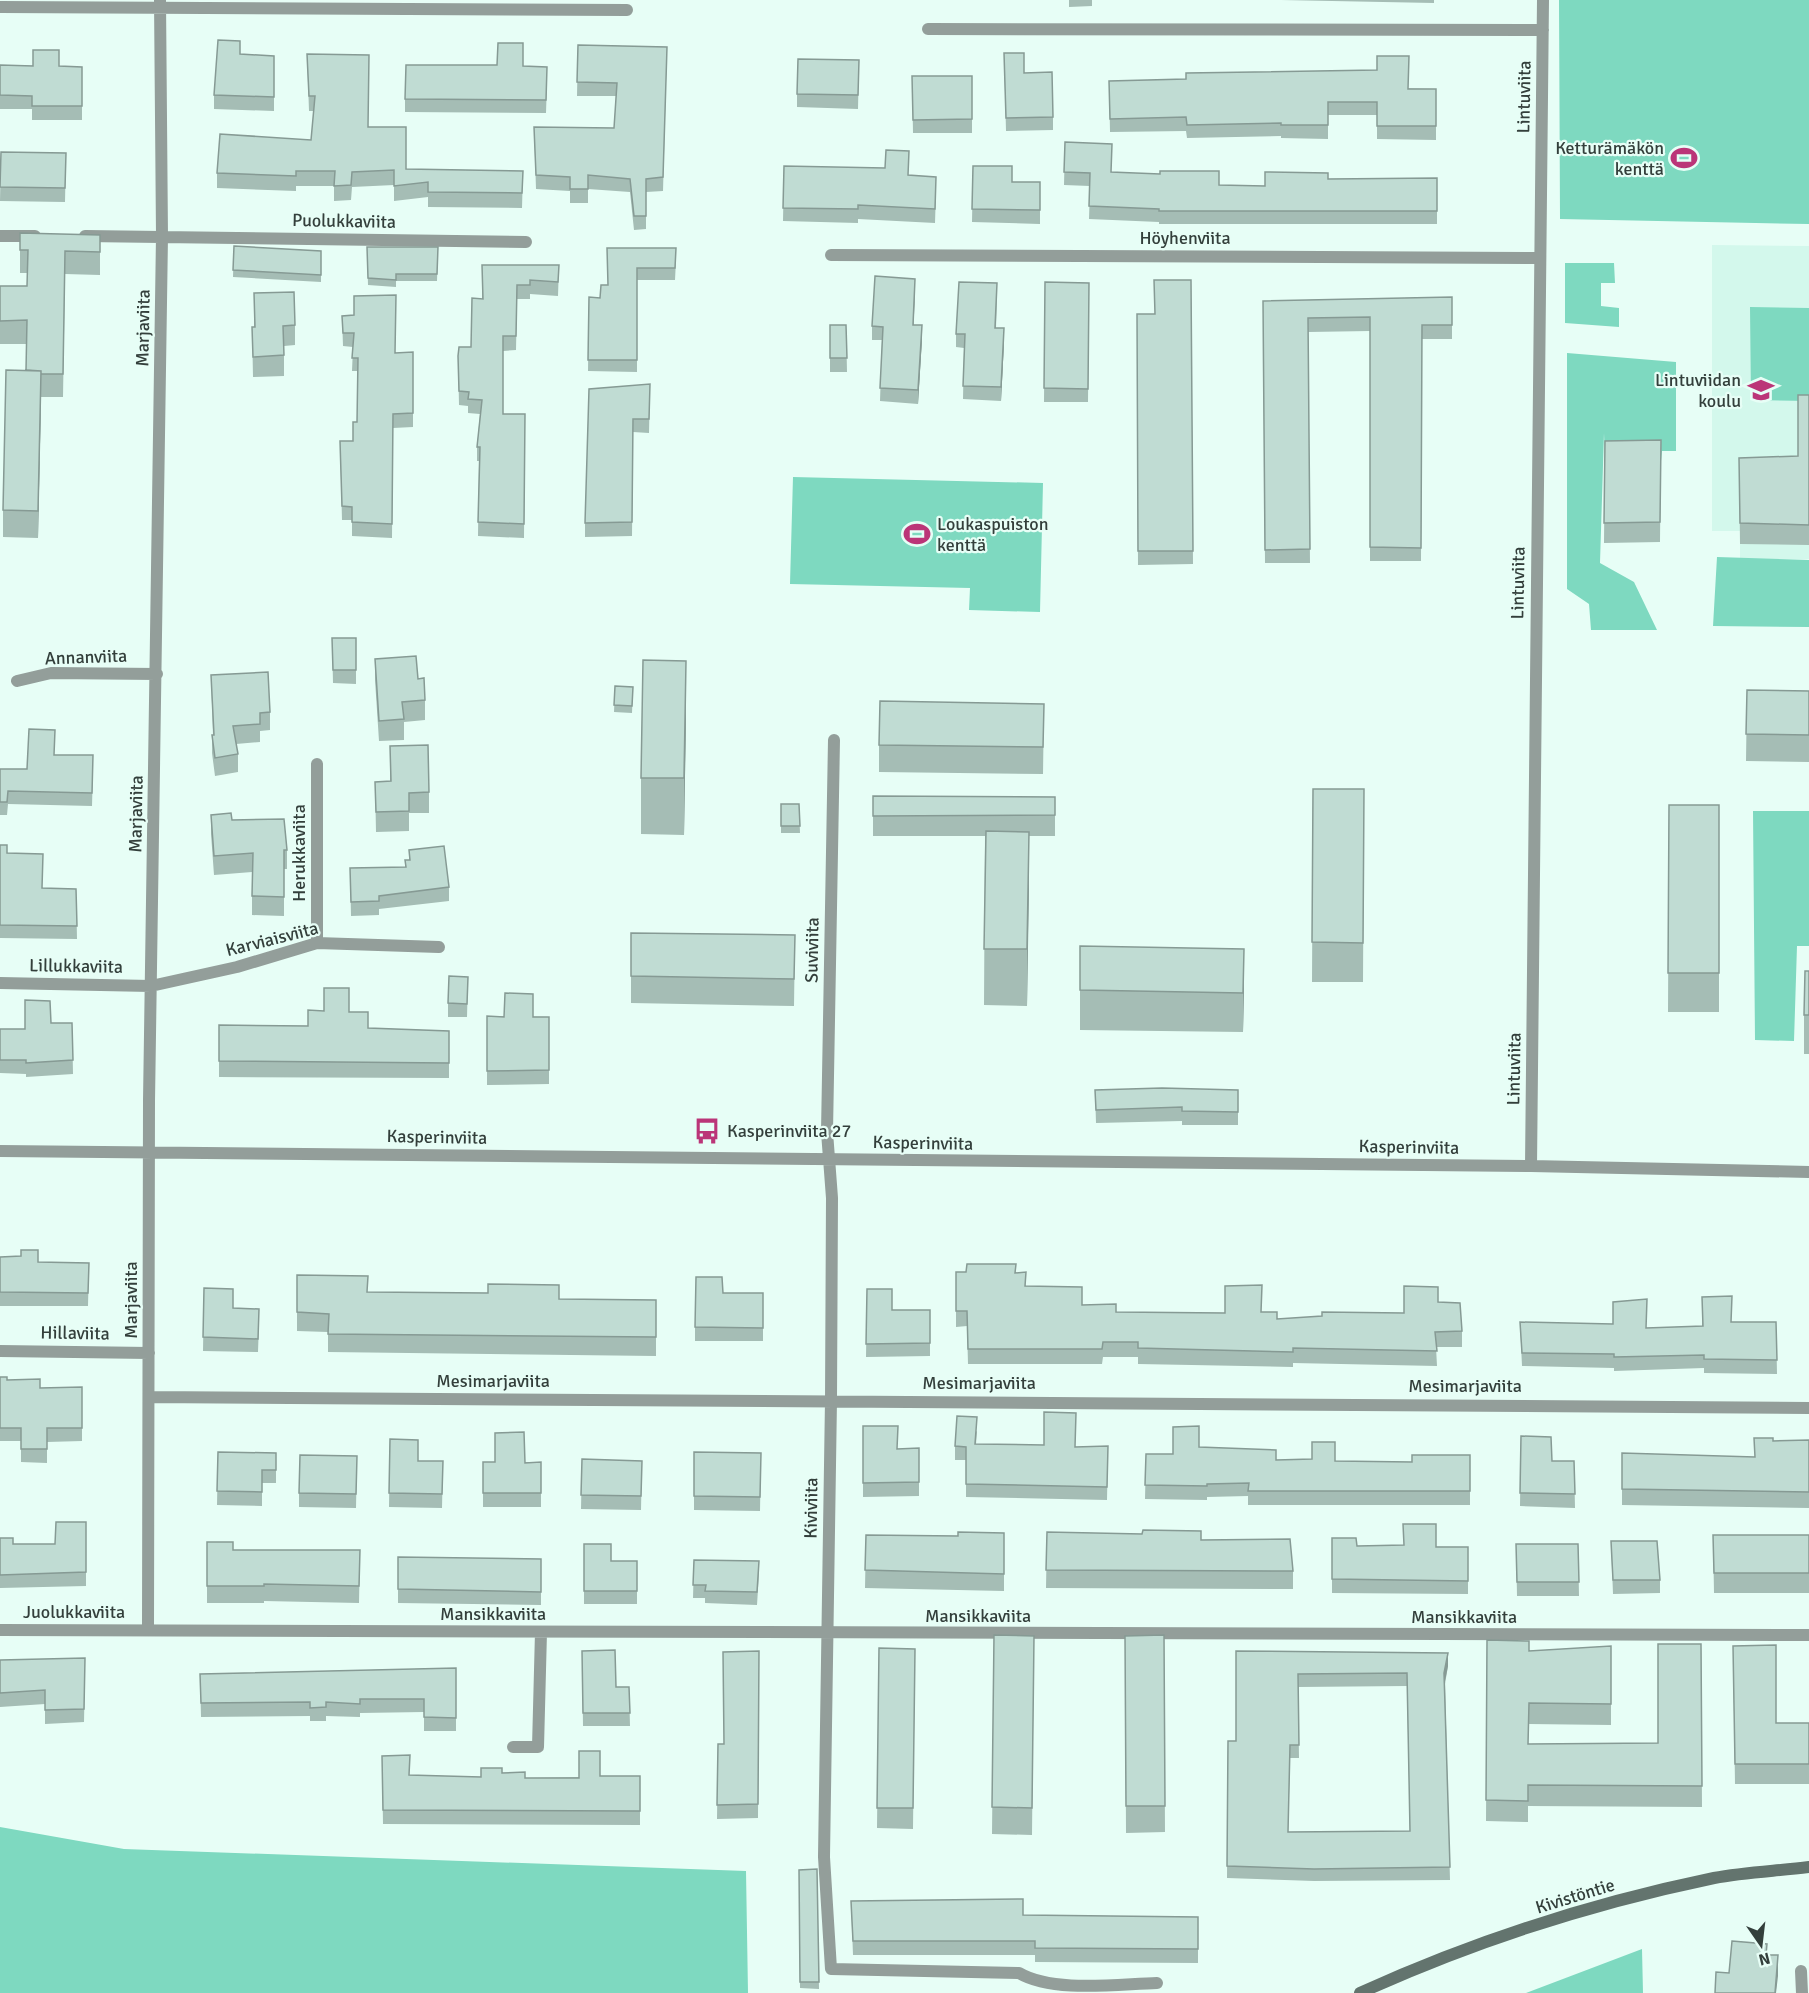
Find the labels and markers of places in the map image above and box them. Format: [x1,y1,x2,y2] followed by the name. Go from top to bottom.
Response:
[1555,137,1664,180] place label: Ketturämäkön kenttä
[1669,143,1699,173] sports icon: Ketturämäkön kenttä
[1655,369,1741,412] place label: Lintuviidan koulu
[1746,375,1776,405] school or university icon: Lintuviidan koulu
[937,513,1049,556] place label: Loukaspuiston kenttä
[902,519,932,549] sports icon: Loukaspuiston kenttä
[692,1116,722,1146] bus stop icon: Kasperinviita 27
[727,1120,851,1142] place label: Kasperinviita 27

